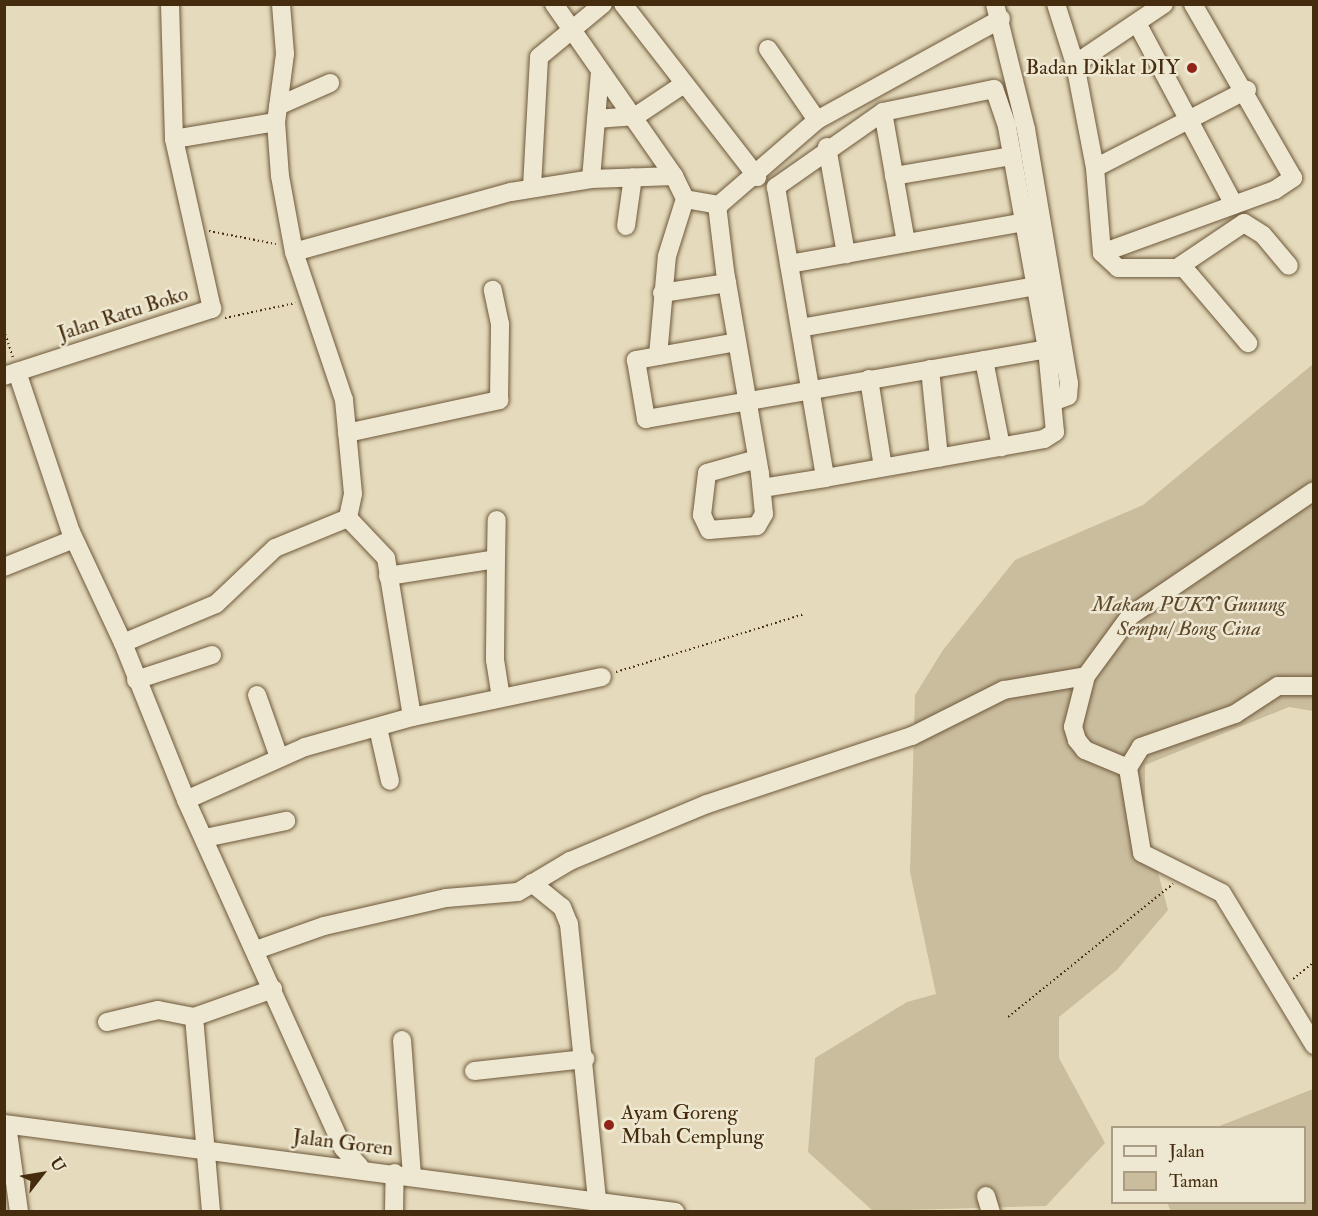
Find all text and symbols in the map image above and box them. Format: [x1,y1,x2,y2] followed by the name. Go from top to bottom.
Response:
[1026,55,1180,81] place label: Badan Diklat DIY
[1185,61,1199,75] marker: Badan Diklat DIY
[55,281,191,347] street label: Jalan Ratu Boko
[1092,592,1286,642] park label: Makam PUKY Gunung Sempu/ Bong Cina
[621,1100,764,1150] place label: Ayam Goreng Mbah Cemplung
[602,1118,616,1132] marker: Ayam Goreng Mbah Cemplung
[291,1124,395,1162] street label: Jalan Goren
[1111,1126,1306,1204] legend
[1169,1140,1205,1163] text: Jalan
[12,1144,72,1204] north arrow
[45,1154,69,1176] text: U
[1169,1170,1218,1193] text: Taman

